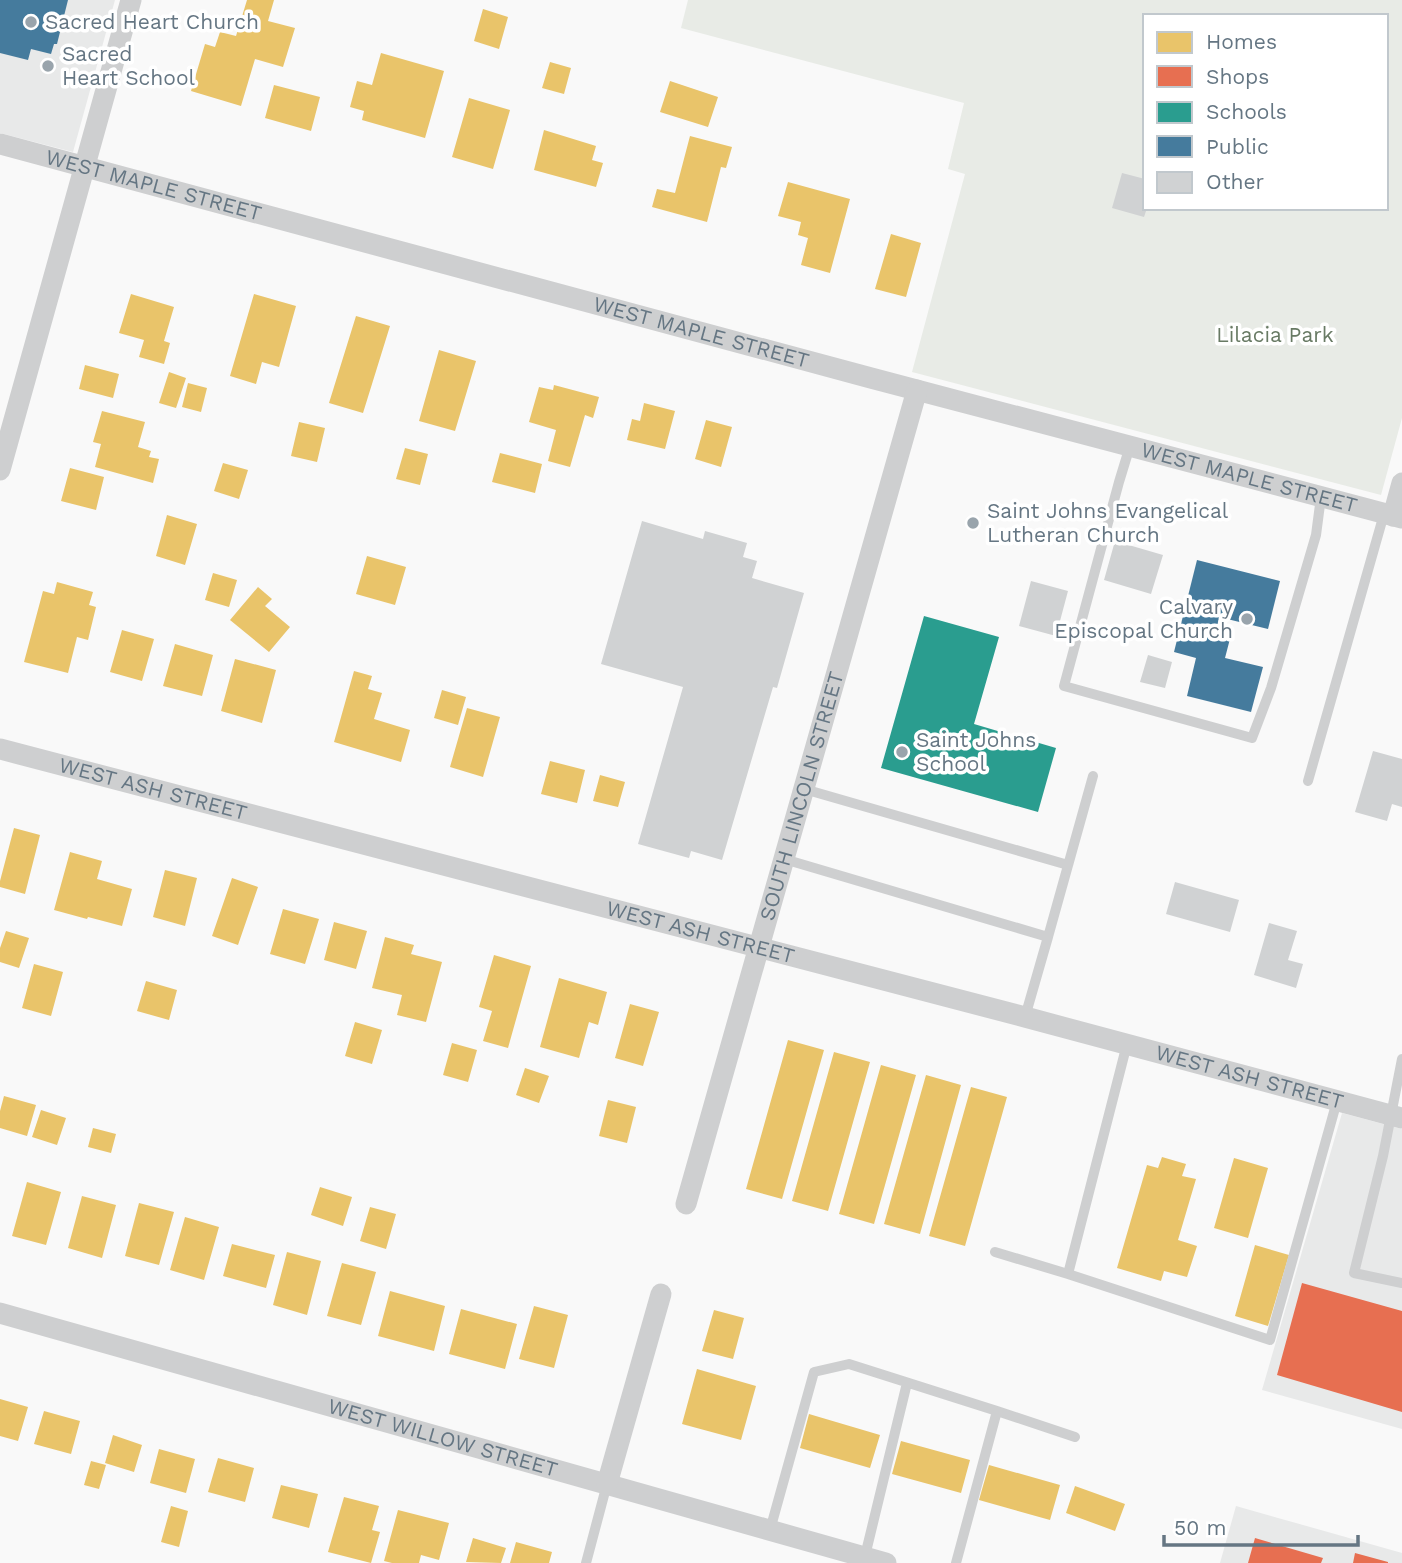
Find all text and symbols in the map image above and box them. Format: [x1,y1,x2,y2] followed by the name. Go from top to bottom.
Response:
[45,9,259,34] place label: Sacred Heart Church
[23,14,39,30] marker: Sacred Heart Church
[1143,14,1388,210] legend
[1206,29,1277,54] text: Homes
[62,41,196,90] place label: Sacred Heart School
[40,58,56,74] marker: Sacred Heart School
[1206,64,1269,89] text: Shops
[1206,99,1287,124] text: Schools
[1206,134,1269,159] text: Public
[43,144,265,226] street label: WEST MAPLE STREET
[1206,169,1265,194] text: Other
[591,291,812,373] street label: WEST MAPLE STREET
[1216,322,1334,347] park label: Lilacia Park
[1139,437,1360,518] street label: WEST MAPLE STREET
[987,498,1229,547] place label: Saint Johns Evangelical Lutheran Church
[965,515,981,531] marker: Saint Johns Evangelical Lutheran Church
[1054,594,1233,643] place label: Calvary Episcopal Church
[1239,611,1255,627] marker: Calvary Episcopal Church
[754,668,849,923] street label: SOUTH LINCOLN STREET
[916,727,1036,776] place label: Saint Johns School
[894,744,910,760] marker: Saint Johns School
[56,752,250,825] street label: WEST ASH STREET
[604,895,798,968] street label: WEST ASH STREET
[1153,1040,1347,1114] street label: WEST ASH STREET
[325,1393,561,1482] street label: WEST WILLOW STREET
[1164,1504,1358,1548] scale bar
[1174,1515,1226,1540] text: 50 m

